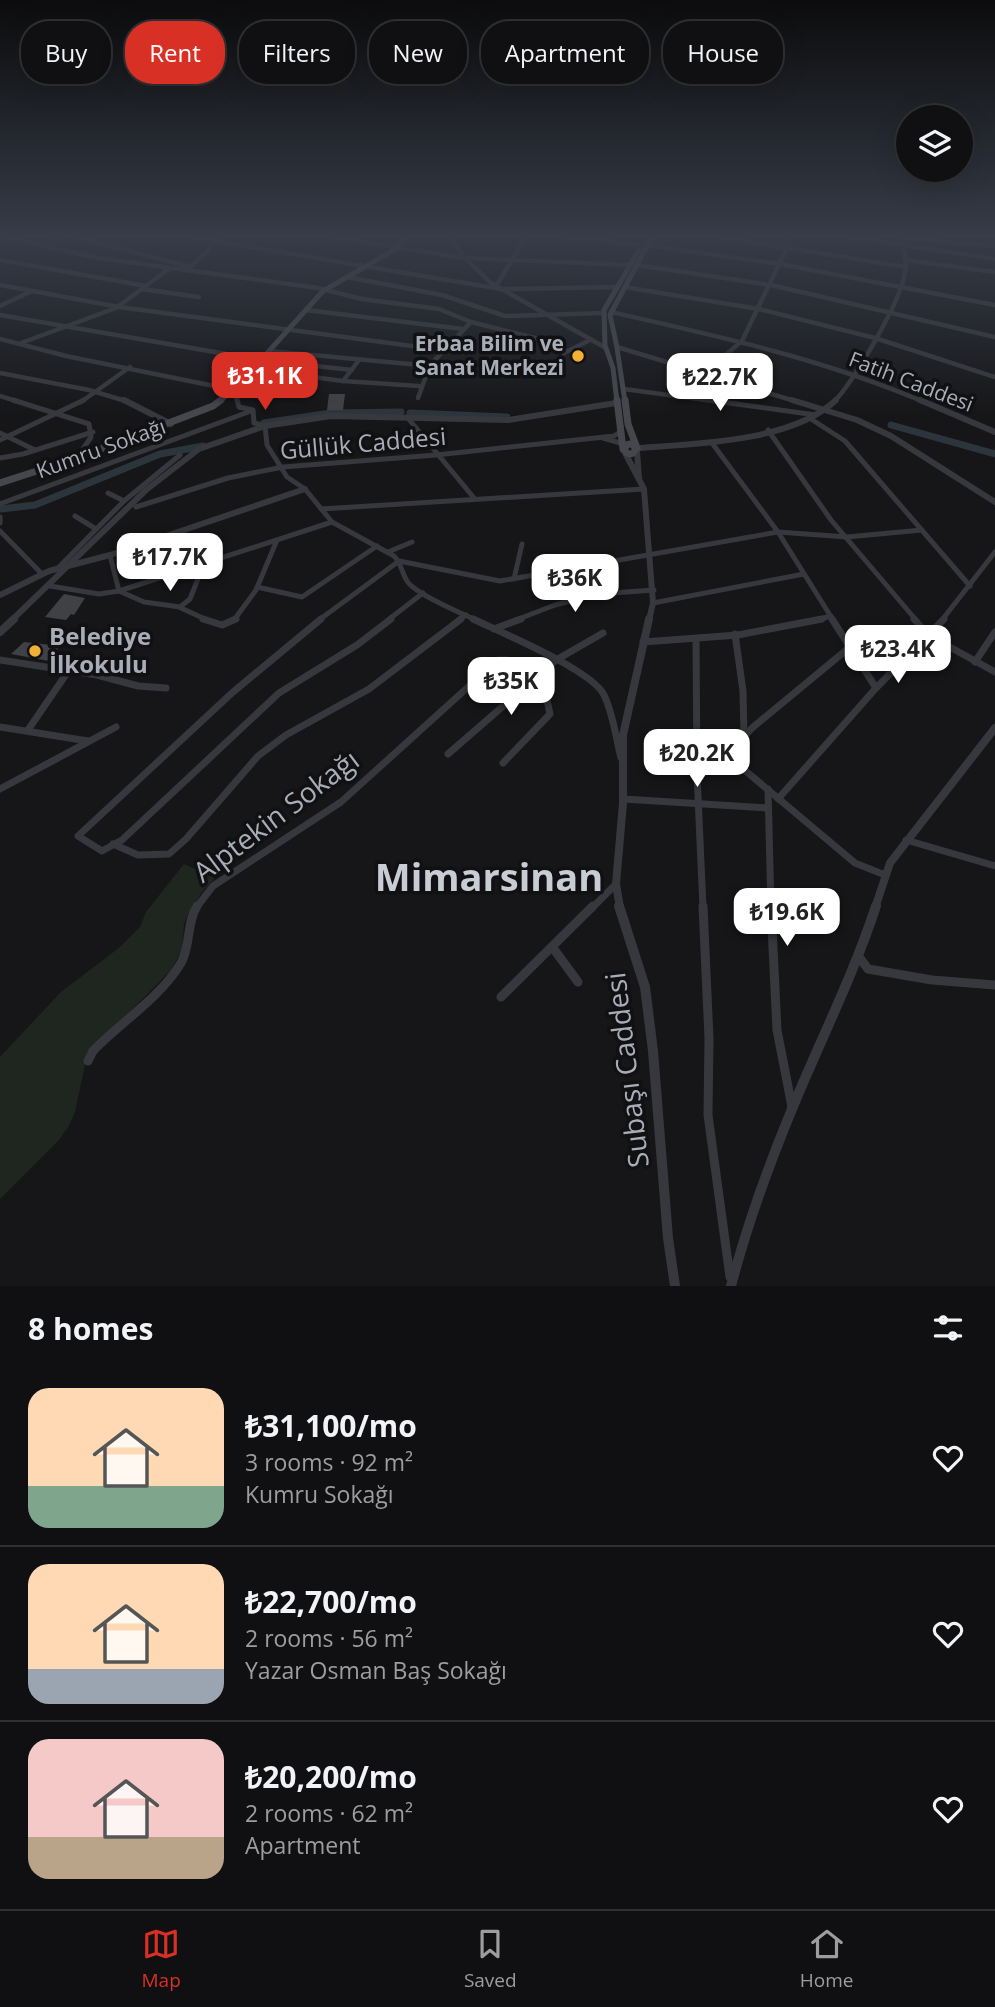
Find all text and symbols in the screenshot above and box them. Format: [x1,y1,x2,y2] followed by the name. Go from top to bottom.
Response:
[21,21,111,84] chip: Buy
[125,21,225,84] chip: Rent
[239,21,355,84] chip: Filters
[369,21,467,84] chip: New
[481,21,649,84] chip: Apartment
[663,21,783,84] chip: House
[896,105,973,182] map controls
[896,105,973,182] button: layers
[415,329,564,381] place label: Erbaa Bilim ve Sanat Merkezi
[845,344,978,418] street label: Fatih Caddesi
[570,348,586,364] marker: Erbaa Bilim ve Sanat Merkezi
[208,352,322,412] pin: ₺31.1K
[663,354,777,413] pin: ₺22.7K
[228,359,302,391] text: ₺31.1K
[683,360,757,392] text: ₺22.7K
[32,412,169,484] street label: Kumru Sokağı
[278,419,447,466] street label: Güllük Caddesi
[113,534,227,593] pin: ₺17.7K
[133,540,207,572] text: ₺17.7K
[534,554,616,614] pin: ₺36K
[548,561,602,593] text: ₺36K
[49,619,151,680] place label: Belediye İlkokulu
[841,626,955,685] pin: ₺23.4K
[861,632,935,664] text: ₺23.4K
[27,643,43,659] marker: Belediye İlkokulu
[470,658,552,717] pin: ₺35K
[484,664,538,696] text: ₺35K
[640,730,754,789] pin: ₺20.2K
[660,736,734,768] text: ₺20.2K
[185,740,366,890] street label: Alptekin Sokağı
[375,850,603,902] district label: Mimarsinan
[730,888,844,948] pin: ₺19.6K
[750,895,824,927] text: ₺19.6K
[595,970,657,1170] street label: Subaşı Caddesi
[28,1308,153,1349] text: 8 homes
[929,1309,967,1347] icon: filters
[245,1405,417,1446] text: ₺31,100/mo
[84,1416,168,1500] icon: home
[929,1439,967,1477] icon: heart
[245,1446,413,1478] text: 3 rooms · 92 m²
[245,1478,394,1510] text: Kumru Sokağı
[245,1581,417,1622] text: ₺22,700/mo
[84,1592,168,1676] icon: home
[929,1615,967,1653] icon: heart
[245,1622,413,1654] text: 2 rooms · 56 m²
[245,1654,507,1686] text: Yazar Osman Baş Sokağı
[245,1756,417,1797] text: ₺20,200/mo
[84,1767,168,1851] icon: home
[929,1790,967,1828] icon: heart
[245,1797,413,1829] text: 2 rooms · 62 m²
[245,1829,361,1861] text: Apartment
[142,1925,181,1993] tab: Map
[464,1925,517,1993] tab: Saved
[800,1925,853,1993] tab: Home

